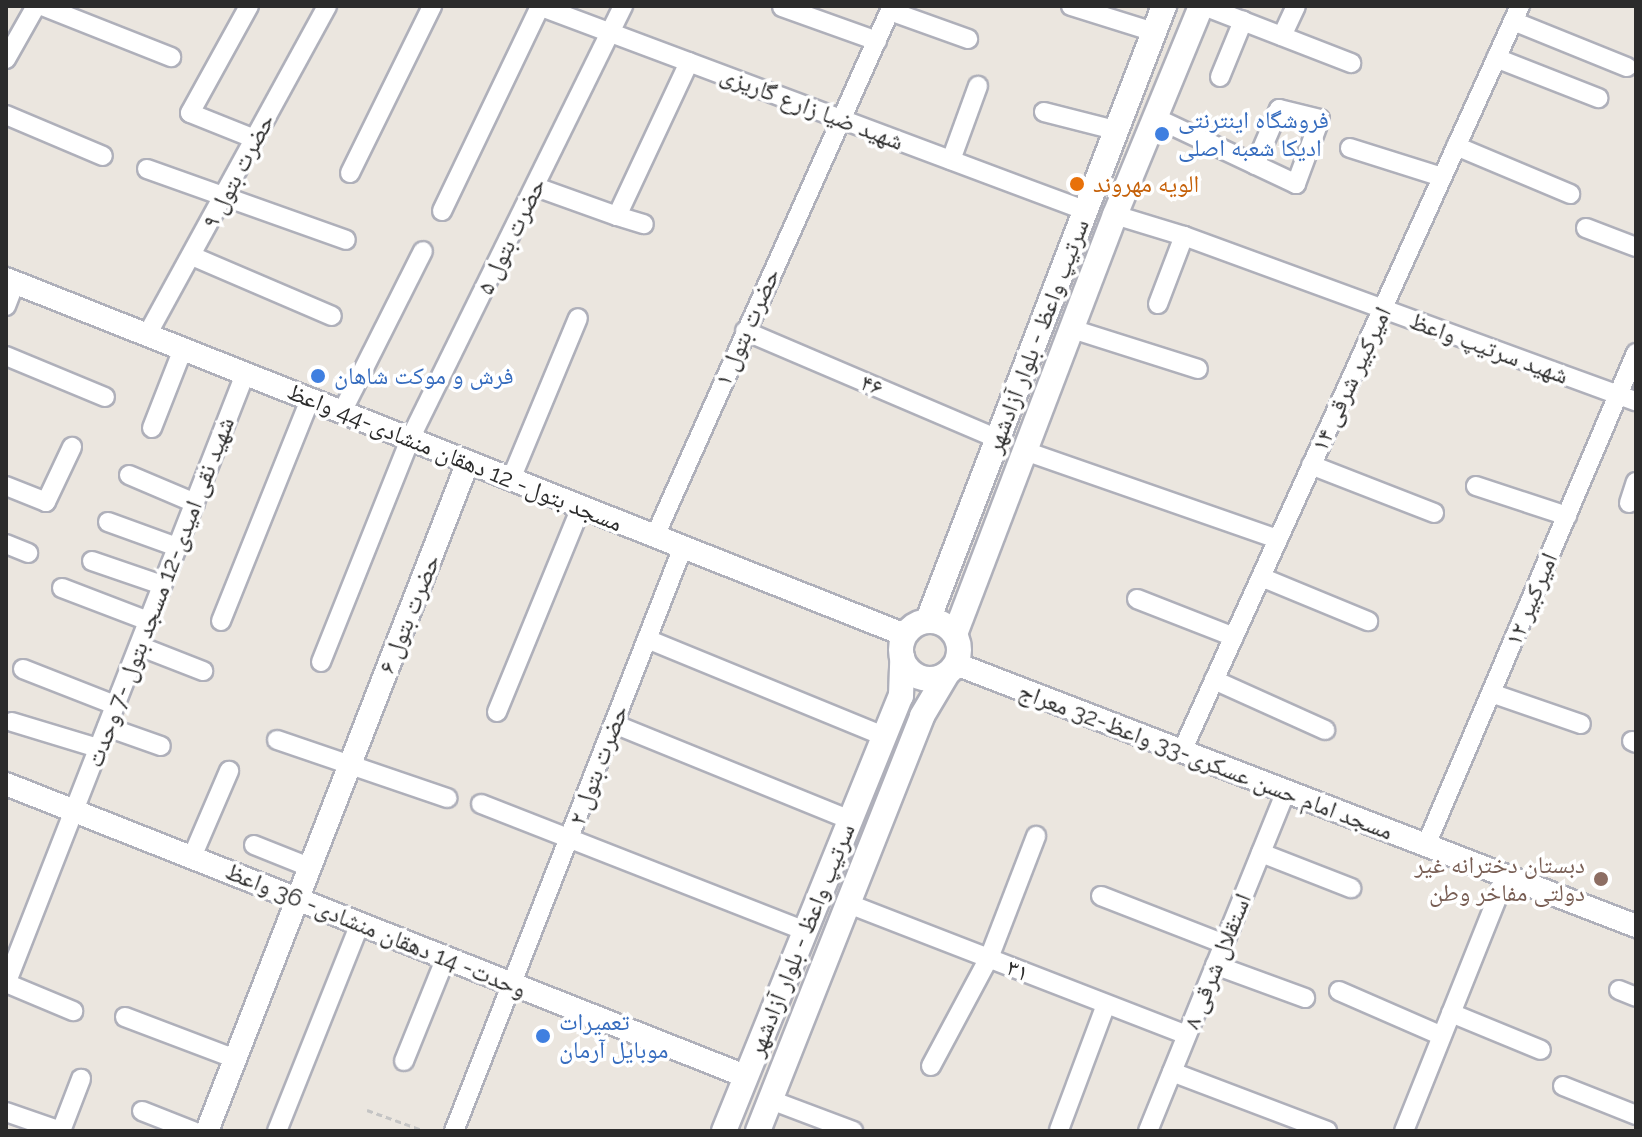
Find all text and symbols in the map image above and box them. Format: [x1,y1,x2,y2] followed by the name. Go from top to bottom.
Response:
[716,60,908,156] street label: شهید ضیا زارع گاریزی
[1178,106,1329,162] place label: فروشگاه اینترنتی ادیکا شعبه اصلی
[196,109,280,233] street label: حضرت بتول ۹
[1153,125,1171,143] marker: فروشگاه اینترنتی ادیکا شعبه اصلی
[1093,170,1199,198] place label: الویه مهروند
[470,173,552,299] street label: حضرت بتول ۵
[1068,175,1086,193] marker: الویه مهروند
[979,215,1095,457] street label: سرتیپ واعظ - بلوار آزادشهر
[708,264,786,390] street label: حضرت بتول ۱
[1305,302,1397,456] street label: ۱۴ امیرکبیر شرقی
[1406,306,1572,390] street label: شهید سرتیپ واعظ
[334,362,514,390] place label: فرش و موکت شاهان
[309,367,327,385] marker: فرش و موکت شاهان
[856,368,888,402] street label: ۴۶
[283,376,627,538] street label: مسجد بتول- 12 دهقان منشادی-44 واعظ
[80,413,240,771] street label: شهید نقی امیدی-12 مسجد بتول -7 وحدت
[1499,548,1563,650] street label: امیرکبیر ۱۲
[372,550,446,678] street label: حضرت بتول ۶
[1015,676,1397,846] street label: مسجد امام حسن عسکری-33 واعظ-32 معراج
[562,701,634,829] street label: حضرت بتول ۲
[741,820,861,1060] street label: سرتیپ واعظ - بلوار آزادشهر
[1414,851,1585,907] place label: دبستان دخترانه غیر دولتی مفاخر وطن
[221,856,531,1004] street label: وحدت- 14 دهقان منشادی- 36 واعظ
[1592,870,1610,888] marker: دبستان دخترانه غیر دولتی مفاخر وطن
[1177,889,1257,1033] street label: استقلال شرقی ۸
[1003,953,1033,987] street label: ۳۱
[559,1008,668,1064] place label: تعمیرات موبایل آرمان
[534,1027,552,1045] marker: تعمیرات موبایل آرمان

